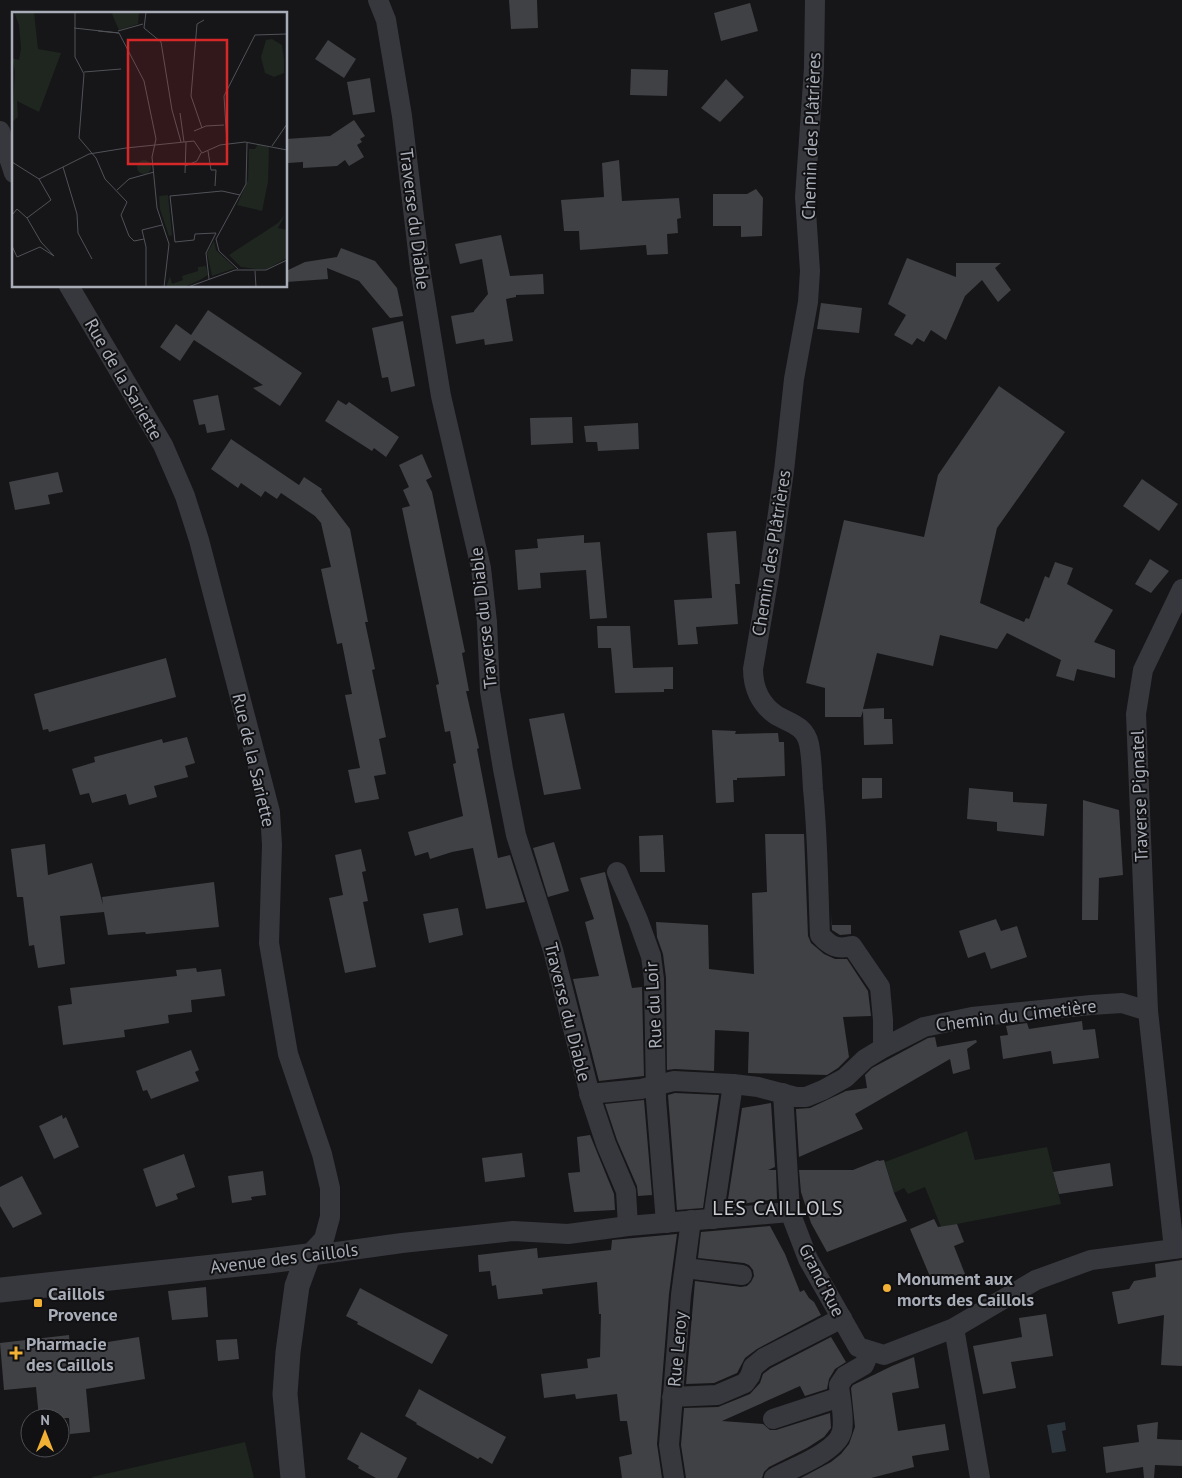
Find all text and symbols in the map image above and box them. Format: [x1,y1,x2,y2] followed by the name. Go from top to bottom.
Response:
[12,12,288,288] inset map
[797,52,825,220] street label: Chemin des Plâtrières
[395,147,435,291] street label: Traverse du Diable
[80,314,168,444] street label: Rue de la Sariette
[747,468,795,638] street label: Chemin des Plâtrières
[464,546,502,690] street label: Traverse du Diable
[227,691,281,829] street label: Rue de la Sariette
[1125,729,1153,862] street label: Traverse Pignatel
[540,940,596,1084] street label: Traverse du Diable
[639,961,667,1049] street label: Rue du Loir
[934,994,1098,1036] street label: Chemin du Cimetière
[712,1195,844,1221] district label: LES CAILLOLS
[209,1238,359,1278] street label: Avenue des Caillols
[794,1240,850,1320] street label: Grand'Rue
[897,1267,1034,1311] place label: Monument aux morts des Caillols
[48,1282,118,1326] place label: Caillols Provence
[881,1282,893,1294] marker: Monument aux morts des Caillols
[32,1297,44,1309] marker: Caillols Provence
[662,1310,692,1388] street label: Rue Leroy
[26,1332,114,1376] place label: Pharmacie des Caillols
[10,1347,22,1359] marker: Pharmacie des Caillols
[20,1408,70,1458] north arrow
[40,1411,50,1429] text: N

